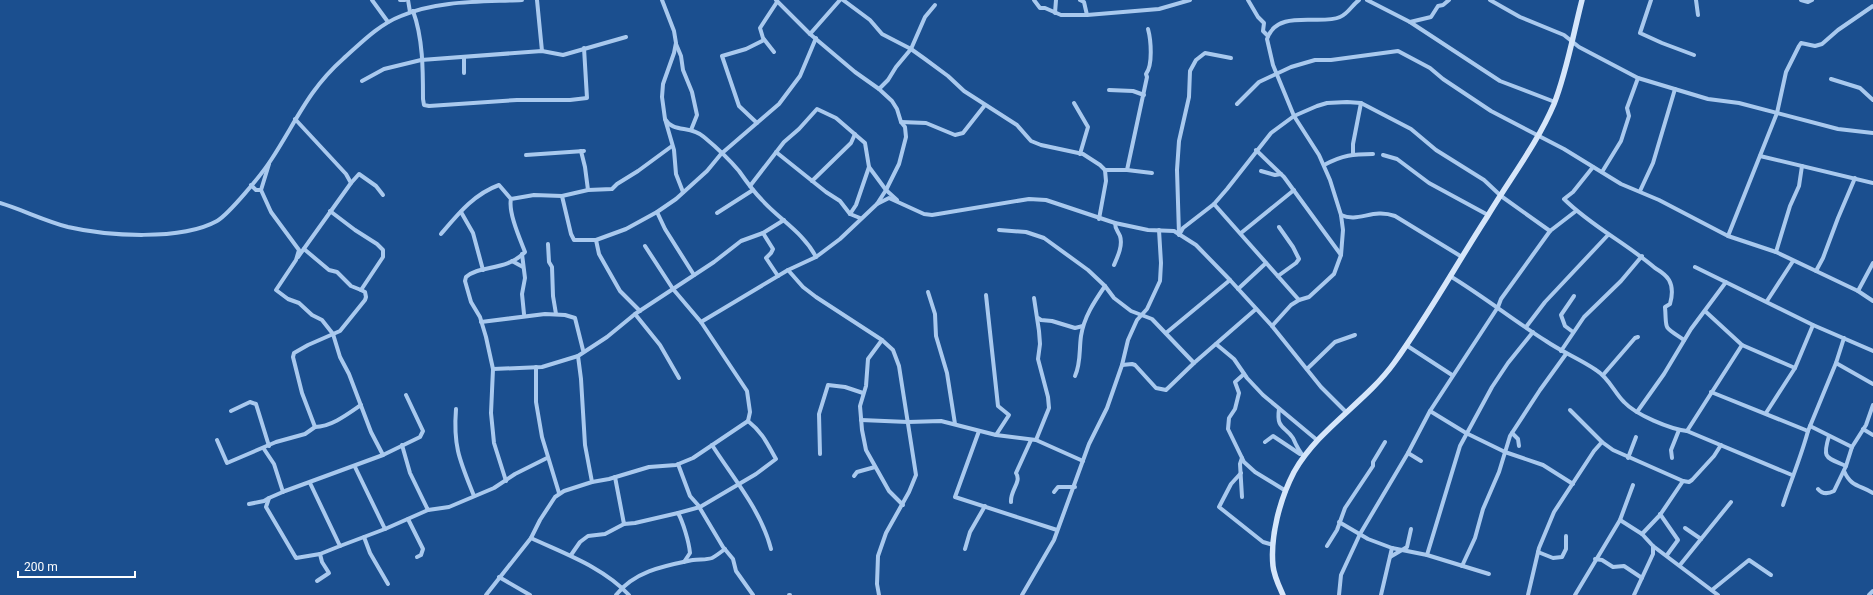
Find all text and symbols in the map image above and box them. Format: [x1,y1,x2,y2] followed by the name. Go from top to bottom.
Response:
[18,553,135,579] scale bar
[24,560,58,574] text: 200 m

